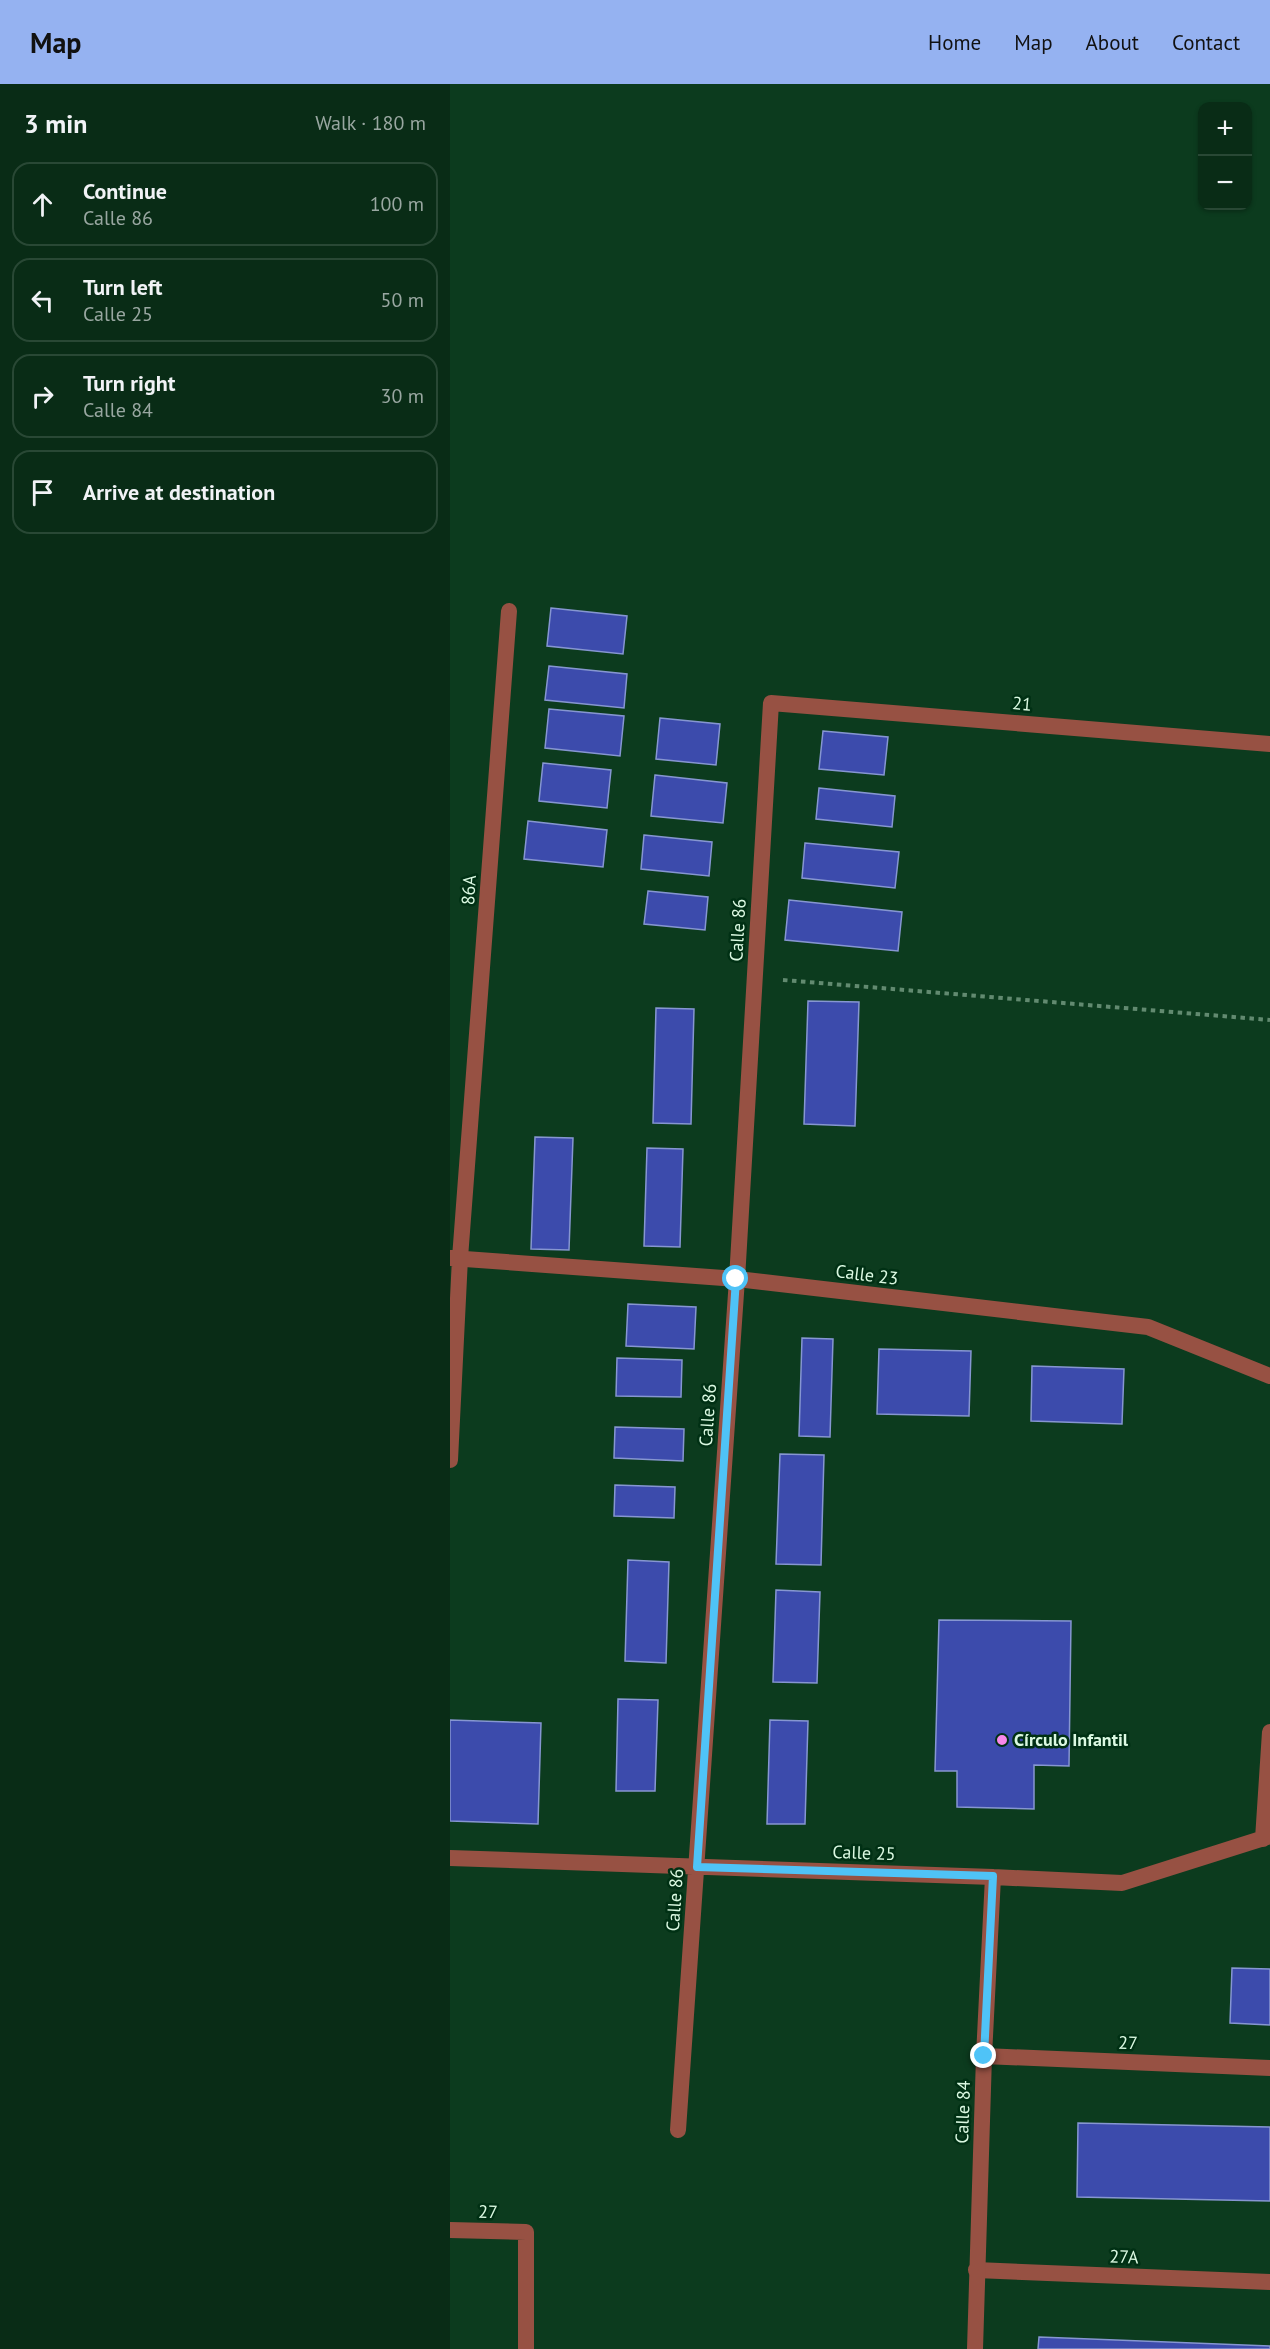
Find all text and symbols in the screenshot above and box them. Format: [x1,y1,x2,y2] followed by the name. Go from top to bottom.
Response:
[30,24,81,61] text: Map
[928,29,981,56] text: Home
[1014,29,1053,56] text: Map
[1086,29,1139,56] text: About
[1172,29,1240,56] text: Contact
[1198,102,1252,210] map controls
[1198,102,1252,156] button: +
[24,107,87,140] text: 3 min
[315,110,426,136] text: Walk · 180 m
[1198,156,1252,210] button: −
[83,177,167,205] text: Continue
[26,188,59,221] icon: ahead
[370,191,424,217] text: 100 m
[83,205,153,231] text: Calle 86
[83,273,163,301] text: Turn left
[26,284,59,317] icon: left
[381,287,424,313] text: 50 m
[83,301,153,327] text: Calle 25
[83,369,175,397] text: Turn right
[26,380,59,413] icon: right
[381,383,424,409] text: 30 m
[83,397,153,423] text: Calle 84
[26,476,59,509] icon: arrive
[83,478,275,506] text: Arrive at destination
[1011,691,1033,716] street label: 21
[456,874,481,906] street label: 86A
[724,898,751,962] street label: Calle 86
[834,1259,900,1290] street label: Calle 23
[722,1265,748,1291] route start
[694,1383,721,1447] street label: Calle 86
[1014,1728,1129,1751] place label: Círculo Infantil
[995,1733,1009,1747] marker: Círculo Infantil
[832,1840,896,1865] street label: Calle 25
[661,1868,688,1932] street label: Calle 86
[1118,2031,1138,2054] street label: 27
[970,2042,996,2068] route end
[950,2080,975,2144] street label: Calle 84
[478,2200,498,2223] street label: 27
[1109,2244,1139,2269] street label: 27A

